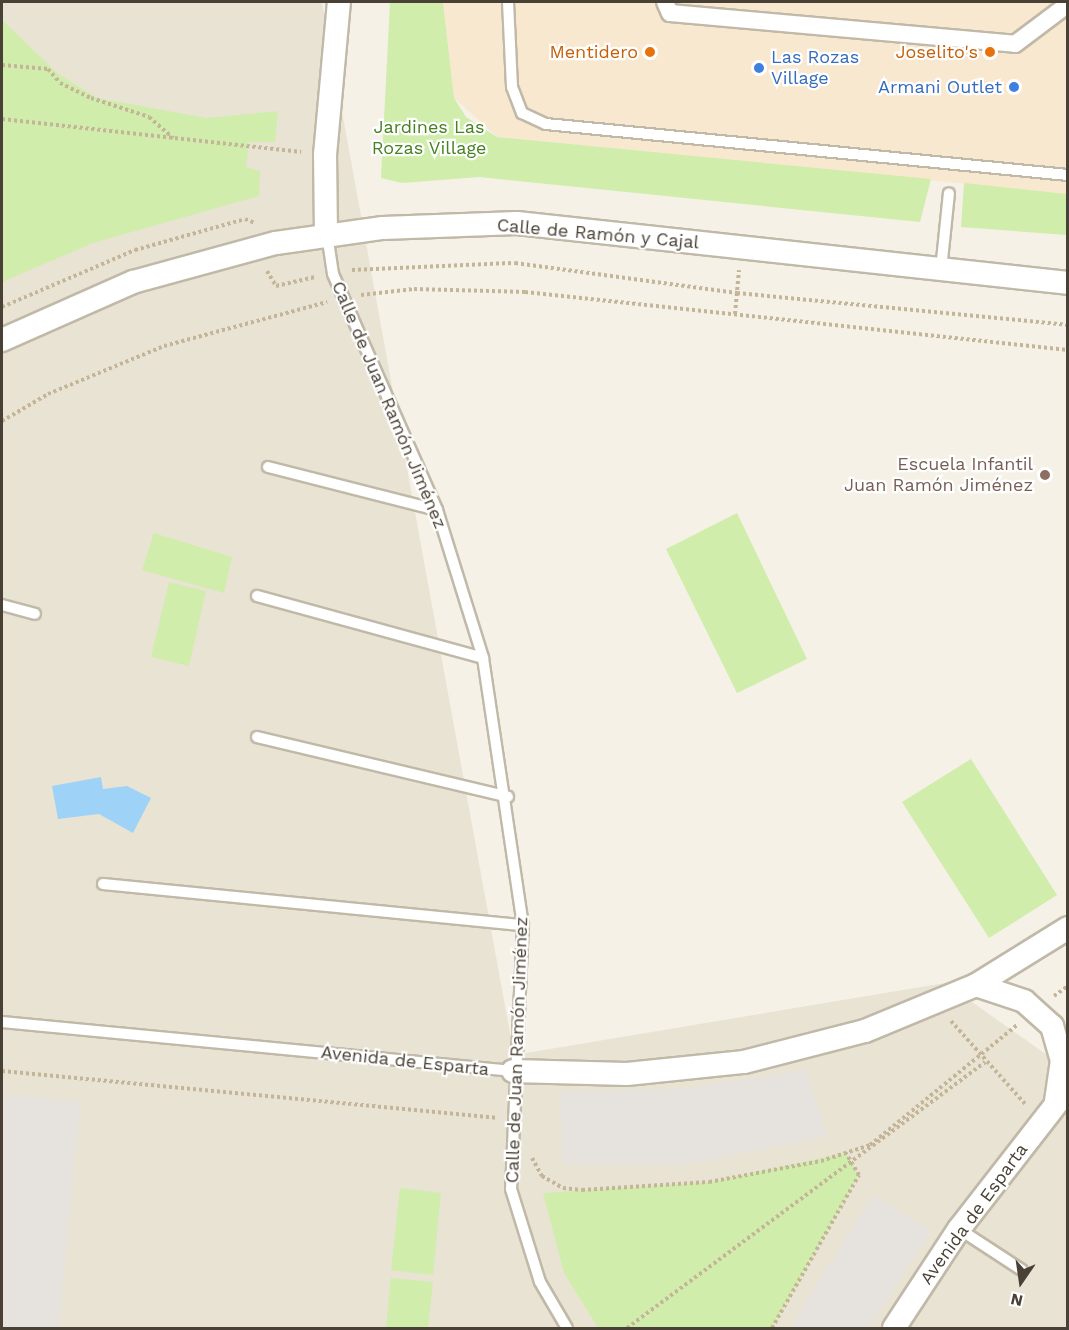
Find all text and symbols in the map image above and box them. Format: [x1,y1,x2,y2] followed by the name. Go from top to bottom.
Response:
[550,41,638,63] place label: Mentidero
[896,41,978,63] place label: Joselito's
[643,45,657,59] marker: Mentidero
[983,45,997,59] marker: Joselito's
[771,47,859,90] place label: Las Rozas Village
[752,61,766,75] marker: Las Rozas Village
[878,76,1002,98] place label: Armani Outlet
[1007,80,1021,94] marker: Armani Outlet
[371,117,487,160] park label: Jardines Las Rozas Village
[496,214,700,254] street label: Calle de Ramón y Cajal
[327,278,451,532] street label: Calle de Juan Ramón Jiménez
[843,454,1033,496] place label: Escuela Infantil Juan Ramón Jiménez
[1038,468,1052,482] marker: Escuela Infantil Juan Ramón Jiménez
[502,916,532,1184] street label: Calle de Juan Ramón Jiménez
[320,1041,490,1081] street label: Avenida de Esparta
[915,1139,1033,1289] street label: Avenida de Esparta
[991,1252,1051,1312] north arrow
[1009,1289,1025,1311] text: N

